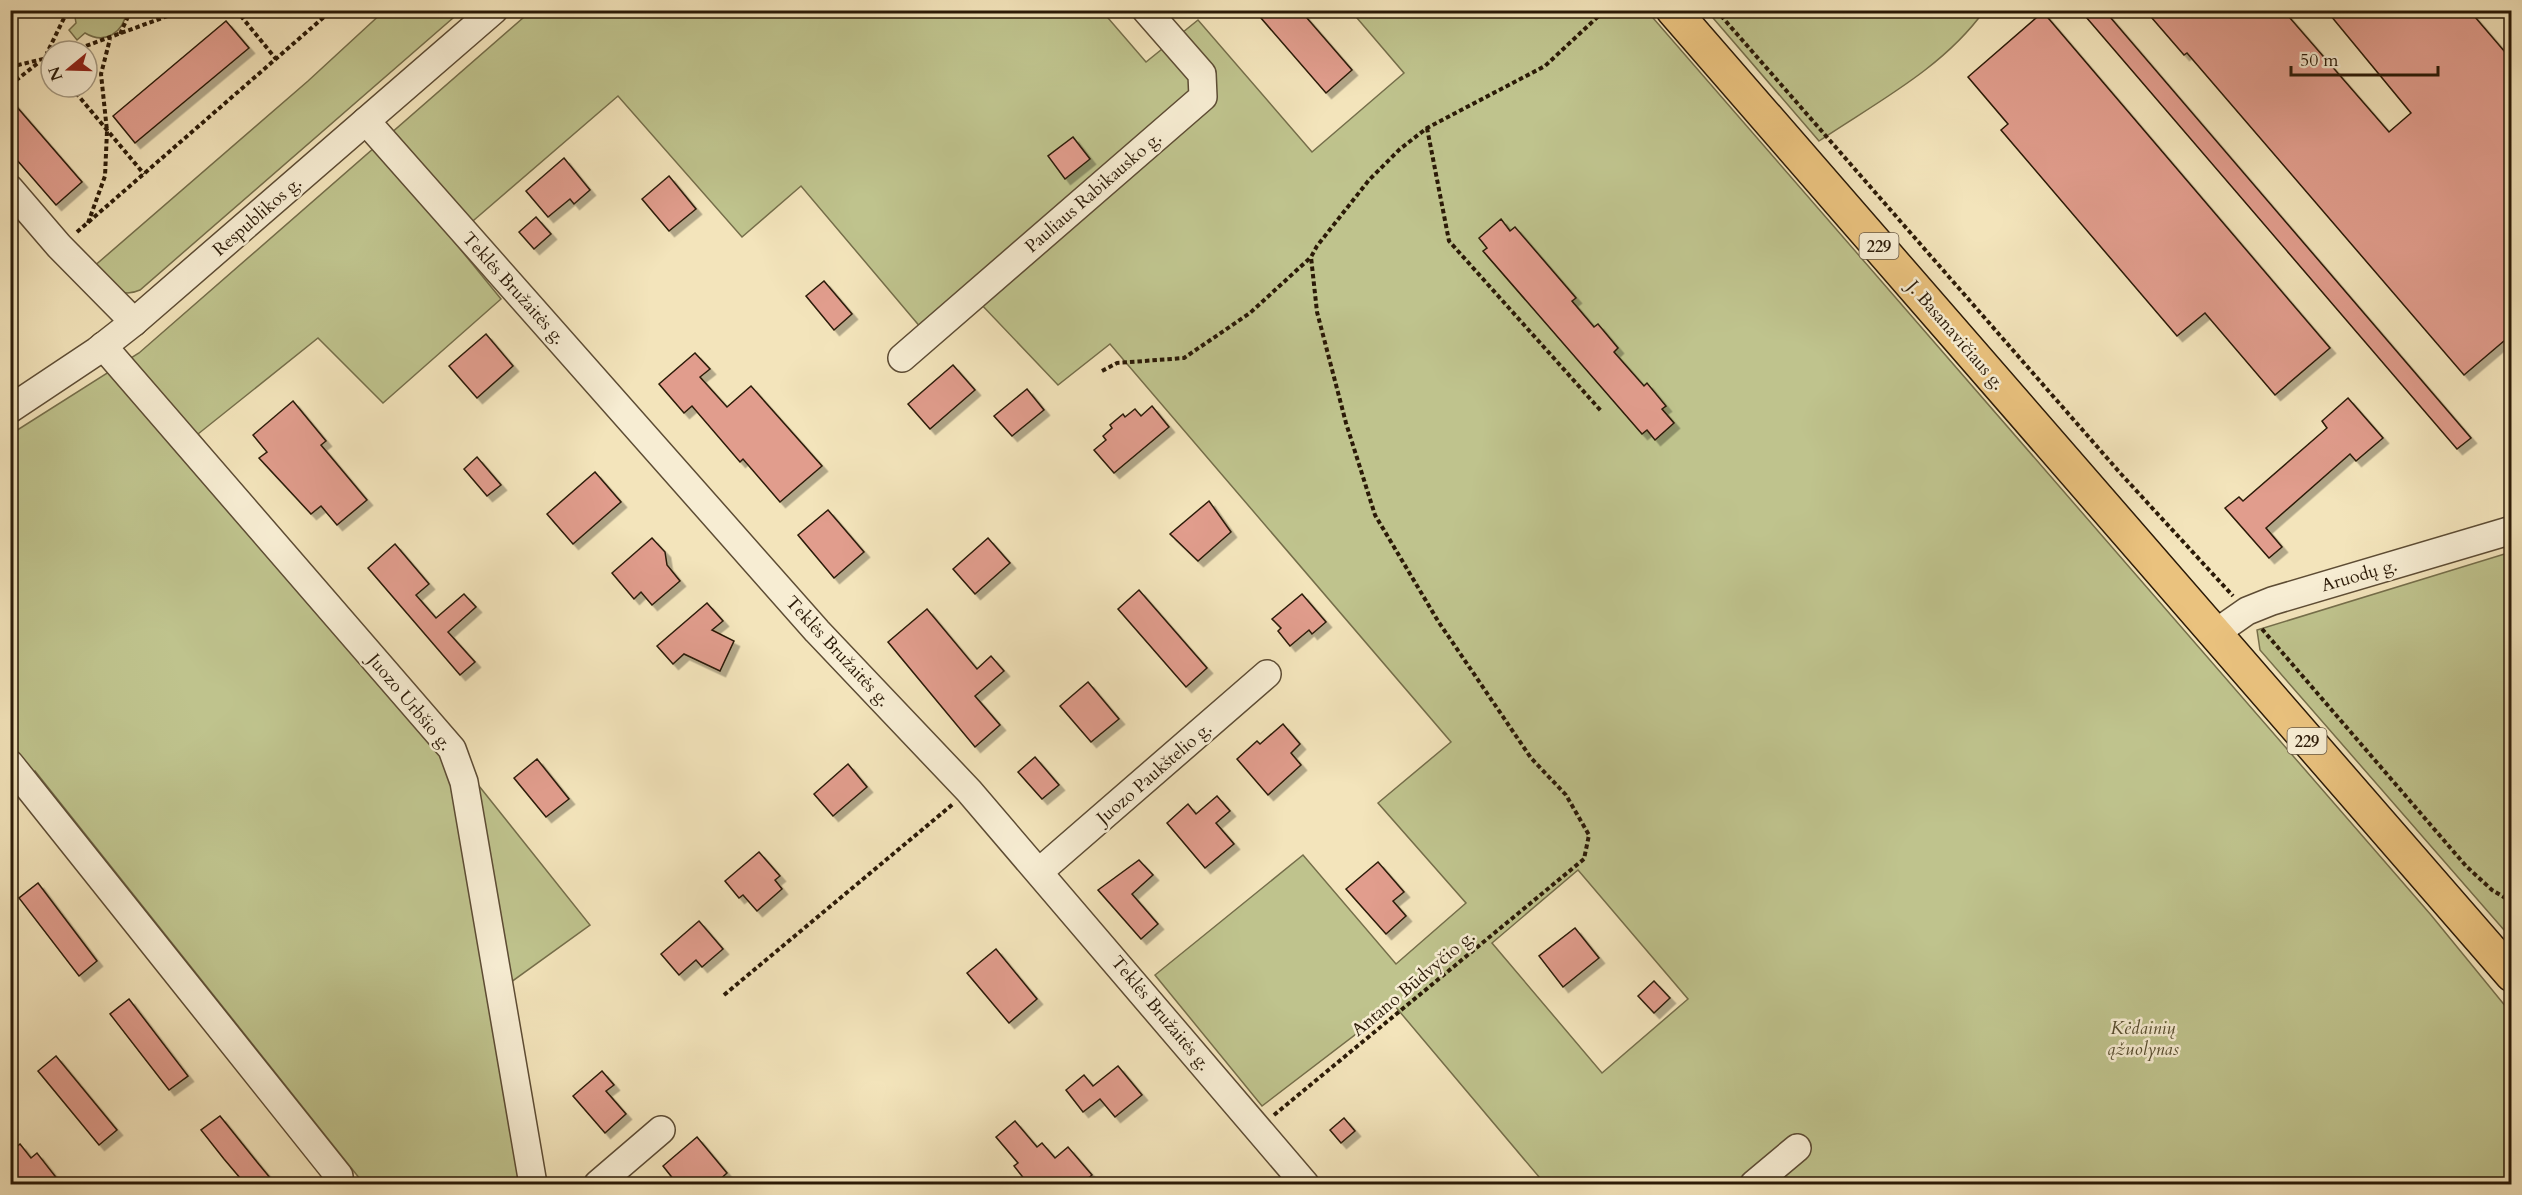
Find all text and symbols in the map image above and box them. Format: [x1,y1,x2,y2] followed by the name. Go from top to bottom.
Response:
[39,39,99,99] north arrow
[2291,39,2438,77] scale bar
[2300,48,2339,73] text: 50 m
[43,63,68,84] text: N
[1020,126,1167,259] street label: Pauliaus Rabikausko g.
[208,171,307,262] street label: Respublikos g.
[456,227,571,350] street label: Teklės Bružaitės g.
[1860,233,1898,259] road number: 229
[1899,273,2010,396] street label: J. Basanavičiaus g.
[2318,553,2400,598] street label: Aruodų g.
[780,590,896,712] street label: Teklės Bružaitės g.
[360,646,458,756] street label: Juozo Urbšio g.
[1089,716,1217,832] street label: Juozo Paukštelio g.
[2288,728,2326,754] road number: 229
[1346,924,1480,1042] street label: Antano Būdvyčio g.
[1105,950,1216,1076] street label: Teklės Bružaitės g.
[2107,1016,2179,1062] park label: Kėdainių ąžuolynas

